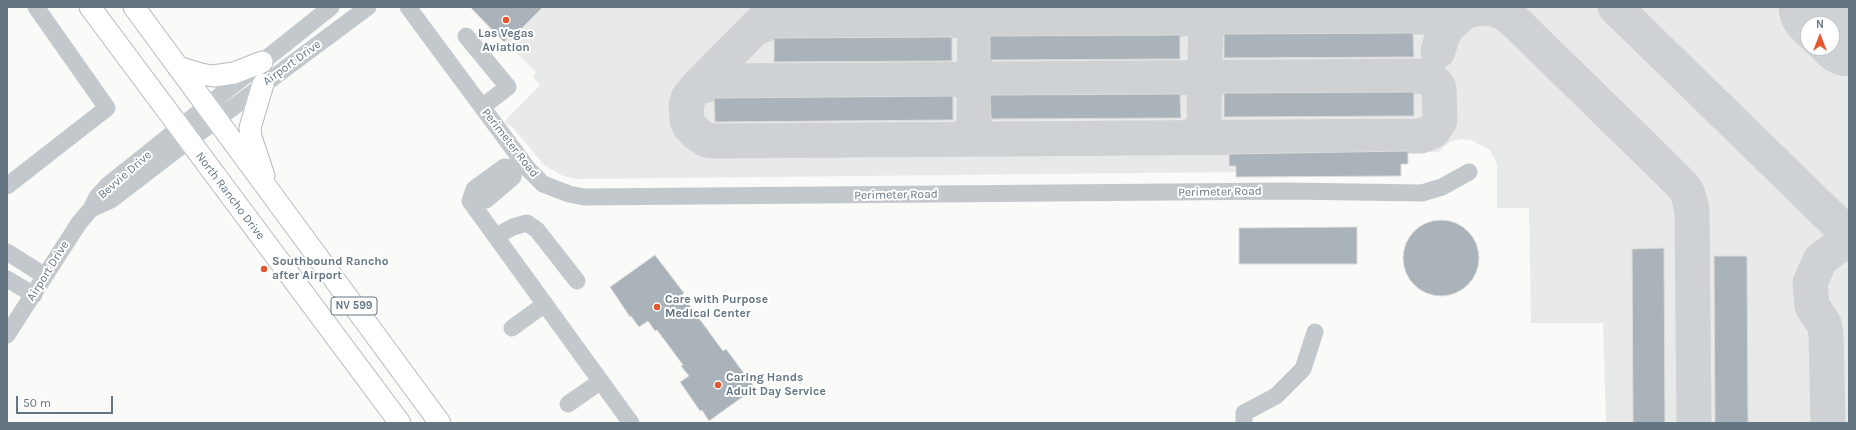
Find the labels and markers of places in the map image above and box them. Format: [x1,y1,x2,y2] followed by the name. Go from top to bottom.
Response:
[501,15,511,25] marker: Las Vegas Aviation
[478,27,534,55] place label: Las Vegas Aviation
[272,255,389,283] place label: Southbound Rancho after Airport
[259,264,269,274] marker: Southbound Rancho after Airport
[665,293,768,321] place label: Care with Purpose Medical Center
[652,302,662,312] marker: Care with Purpose Medical Center
[726,371,826,399] place label: Caring Hands Adult Day Service
[713,380,723,390] marker: Caring Hands Adult Day Service

